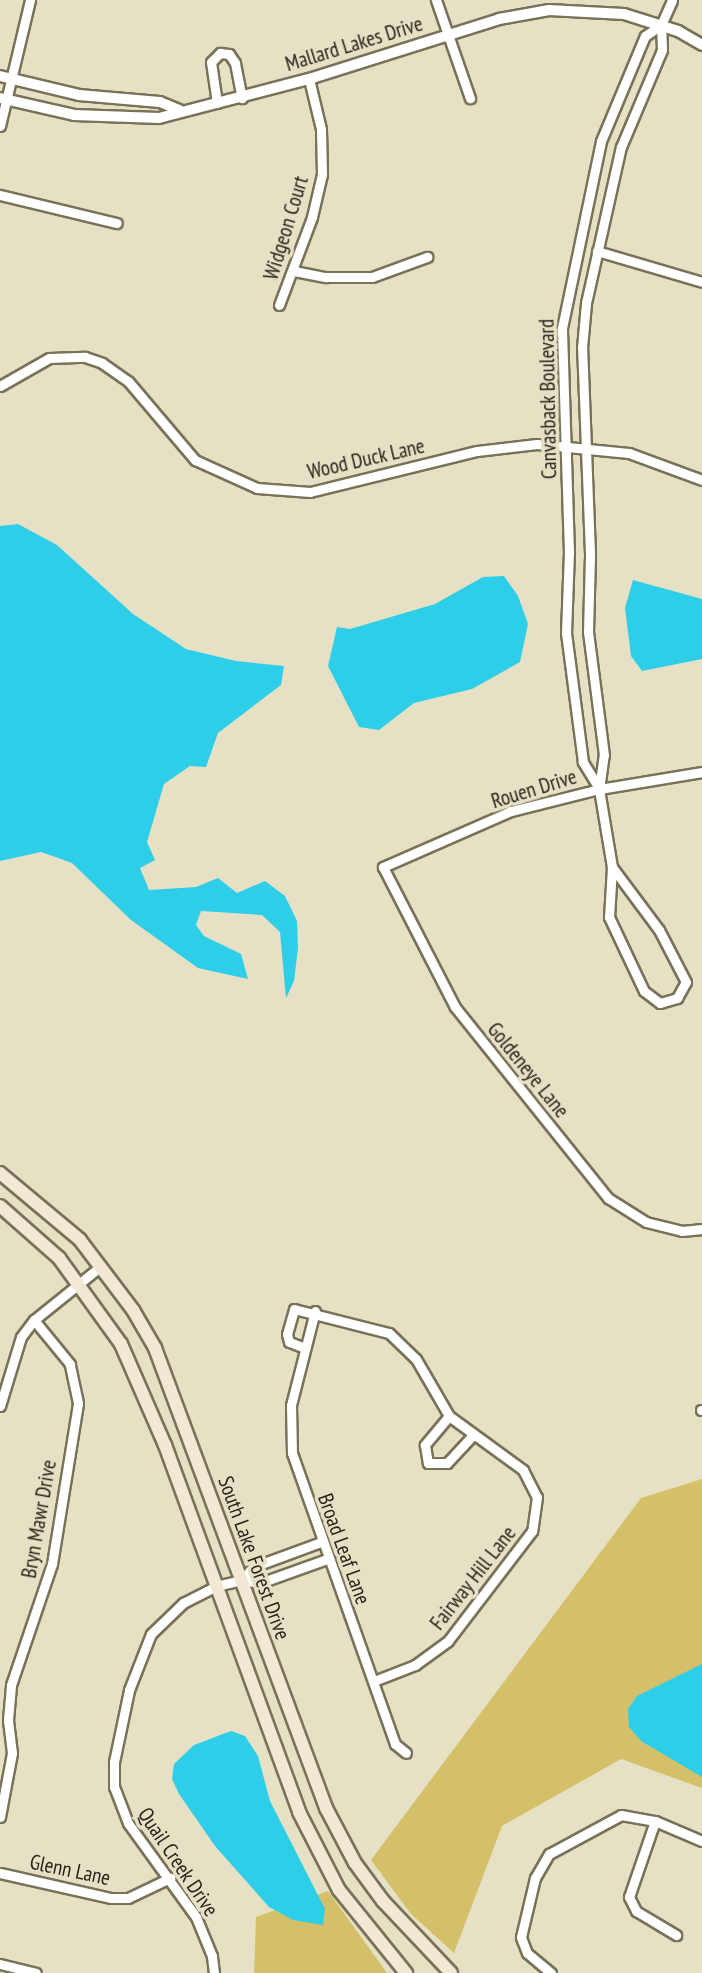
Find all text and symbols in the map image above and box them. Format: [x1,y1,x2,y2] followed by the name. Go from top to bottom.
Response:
[282,11,426,77] street label: Mallard Lakes Drive
[258,173,314,283] street label: Widgeon Court
[534,318,562,480] street label: Canvasback Boulevard
[305,433,427,485] street label: Wood Duck Lane
[488,764,580,814] street label: Rouen Drive
[482,1017,574,1123] street label: Goldeneye Lane
[16,1458,62,1580] street label: Bryn Mawr Drive
[213,1473,295,1643] street label: South Lake Forest Drive
[312,1490,376,1608] street label: Broad Leaf Lane
[425,1521,521,1635] street label: Fairway Hill Lane
[132,1803,224,1921] street label: Quail Creek Drive
[28,1849,112,1891] street label: Glenn Lane

